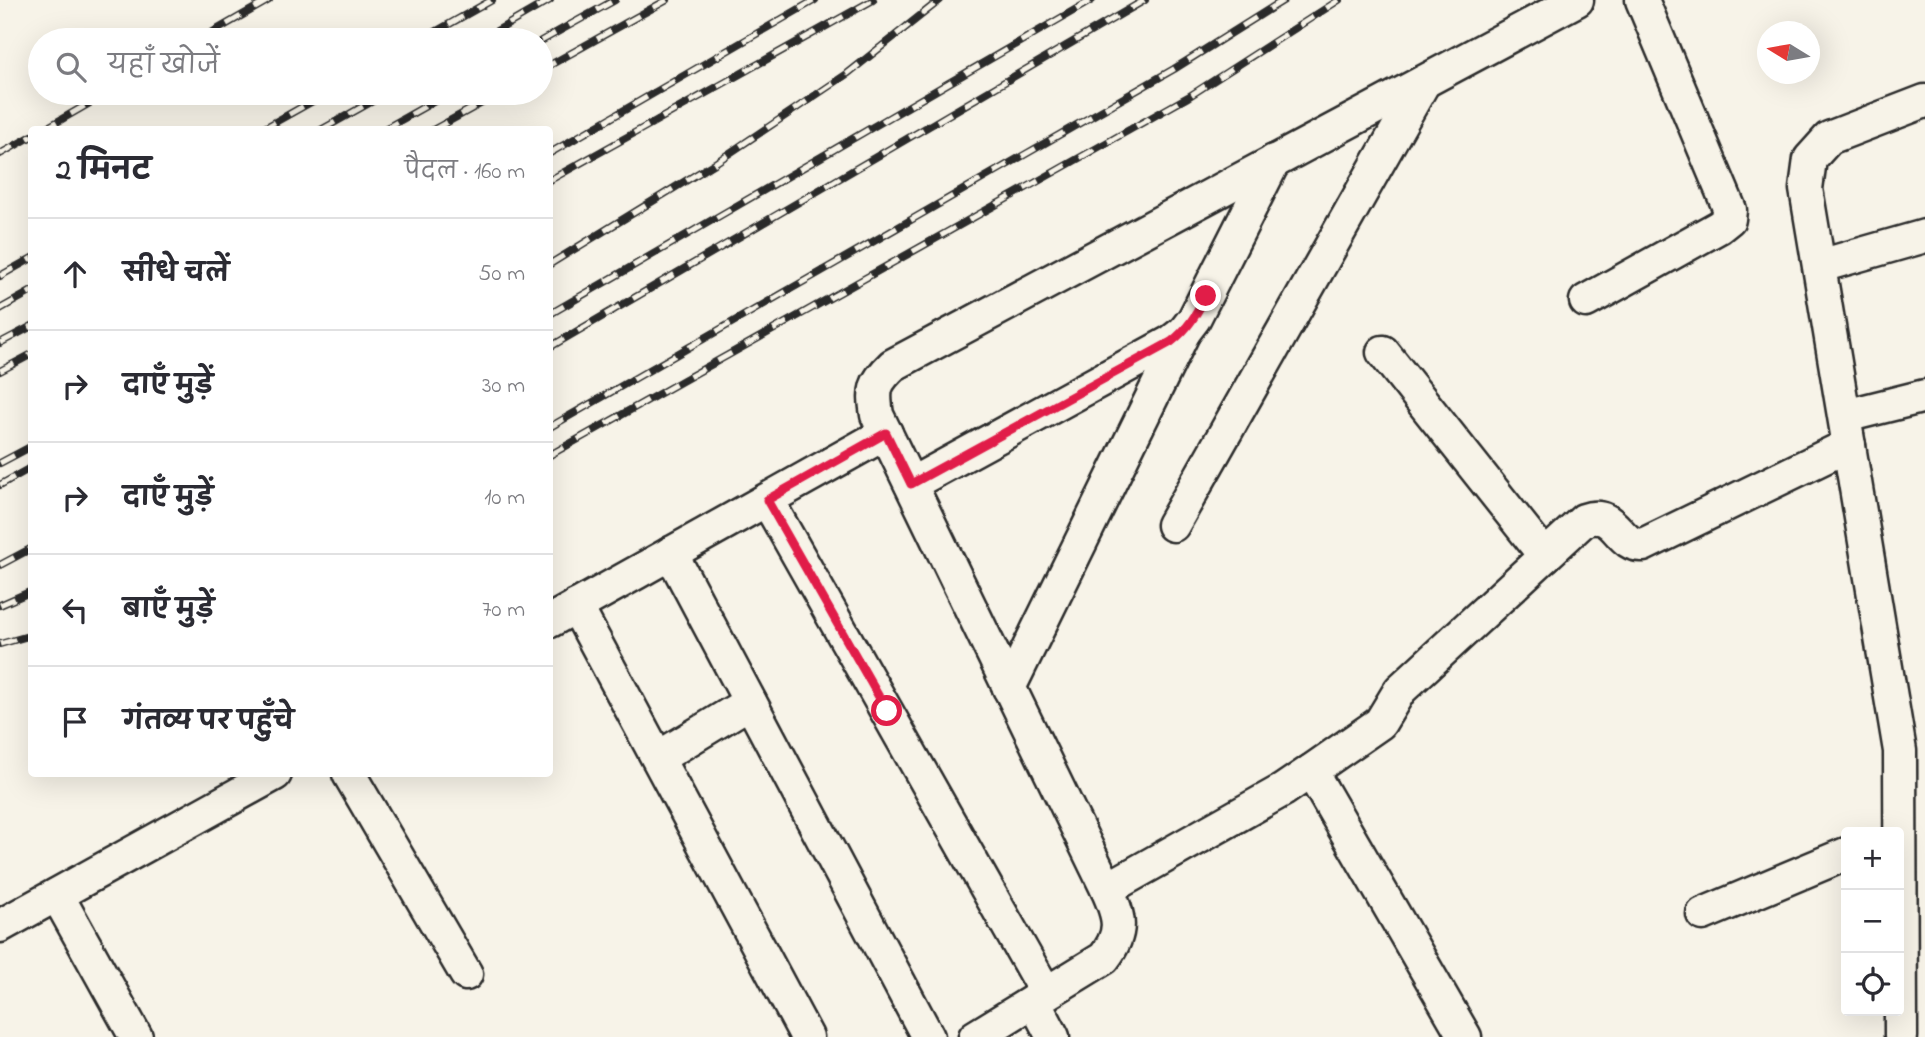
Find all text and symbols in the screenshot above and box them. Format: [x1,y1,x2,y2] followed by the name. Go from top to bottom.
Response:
[1757,21,1820,84] north arrow
[28,28,553,105] search box
[52,48,90,86] icon: search
[108,48,220,86] text: यहाँ खोजें
[56,150,151,194] text: 2 मिनट
[404,156,525,189] text: पैदल · 160 m
[56,255,94,293] icon: ahead
[123,256,229,294] text: सीधे चलें
[478,258,525,291] text: 50 m
[1190,280,1221,311] route end
[56,367,94,405] icon: right
[123,368,213,406] text: दाएँ मुड़ें
[482,370,525,403] text: 30 m
[56,479,94,517] icon: right
[123,480,213,518] text: दाएँ मुड़ें
[484,482,525,515] text: 10 m
[56,591,94,629] icon: left
[123,592,214,630] text: बाएँ मुड़ें
[482,594,525,627] text: 70 m
[871,695,902,726] route start
[56,703,94,741] icon: arrive
[123,704,294,742] text: गंतव्य पर पहुँचे
[1841,827,1904,1016] map controls
[1841,827,1904,890] button: +
[1841,890,1904,953] button: −
[1841,953,1904,1016] button: locate

